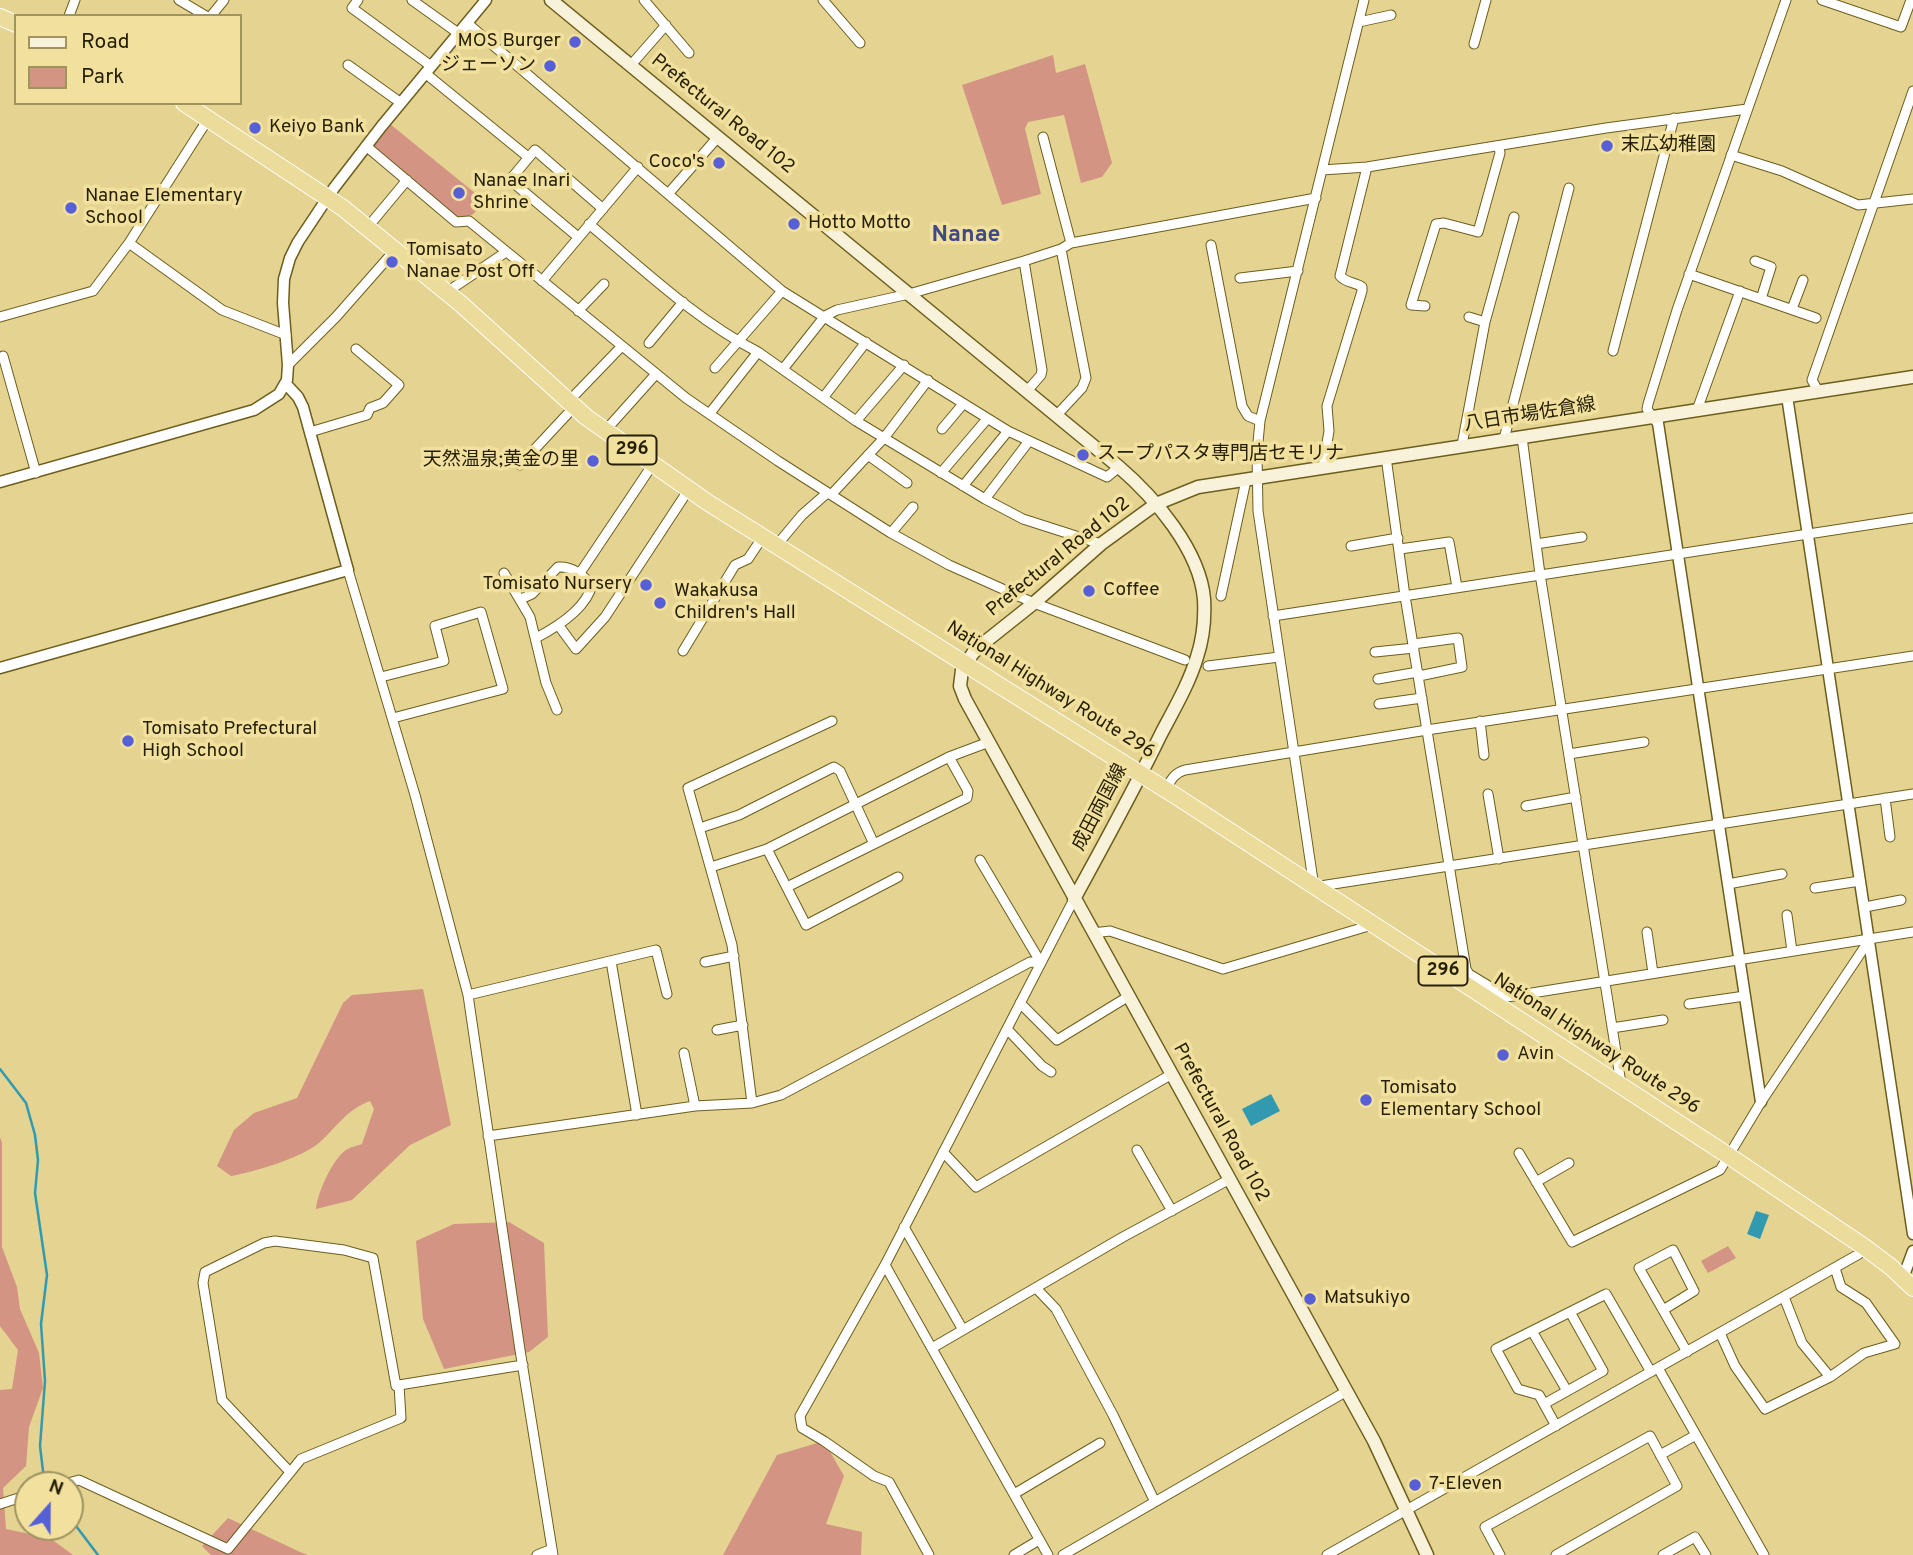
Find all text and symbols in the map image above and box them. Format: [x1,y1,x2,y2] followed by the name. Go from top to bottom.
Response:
[14,14,242,105] legend
[81,29,130,56] text: Road
[457,31,561,53] place label: MOS Burger
[567,34,583,50] marker: MOS Burger
[646,50,798,180] street label: Prefectural Road 102
[441,55,536,77] place label: ジェーソン
[542,58,558,74] marker: ジェーソン
[81,64,124,91] text: Park
[269,117,365,139] place label: Keiyo Bank
[247,120,263,136] marker: Keiyo Bank
[1621,135,1716,157] place label: 末広幼稚園
[1599,138,1615,154] marker: 末広幼稚園
[648,152,705,174] place label: Coco's
[711,155,727,171] marker: Coco's
[473,171,570,215] place label: Nanae Inari Shrine
[451,185,467,201] marker: Nanae Inari Shrine
[85,186,243,230] place label: Nanae Elementary School
[63,200,79,216] marker: Nanae Elementary School
[808,213,911,235] place label: Hotto Motto
[786,216,802,232] marker: Hotto Motto
[932,222,1000,250] district label: Nanae
[406,240,534,284] place label: Tomisato Nanae Post Off
[384,254,400,270] marker: Tomisato Nanae Post Off
[1463,394,1597,438] street label: 八日市場佐倉線
[608,436,656,464] road number: 296
[1097,444,1344,466] place label: スープパスタ専門店セモリナ
[1075,447,1091,463] marker: スープパスタ専門店セモリナ
[423,450,579,472] place label: 天然温泉;黄金の里
[585,453,601,469] marker: 天然温泉;黄金の里
[983,493,1135,623] street label: Prefectural Road 102
[482,574,632,596] place label: Tomisato Nursery
[638,577,654,593] marker: Tomisato Nursery
[1103,580,1160,602] place label: Coffee
[674,581,796,625] place label: Wakakusa Children's Hall
[1081,583,1097,599] marker: Coffee
[652,595,668,611] marker: Wakakusa Children's Hall
[942,617,1158,765] street label: National Highway Route 296
[142,719,317,763] place label: Tomisato Prefectural High School
[120,733,136,749] marker: Tomisato Prefectural High School
[1069,761,1133,855] street label: 成田両国線
[1418,956,1468,986] road number: 296
[1488,970,1704,1120] street label: National Highway Route 296
[1167,1040,1273,1206] street label: Prefectural Road 102
[1517,1044,1554,1066] place label: Avin
[1495,1047,1511,1063] marker: Avin
[1380,1078,1541,1122] place label: Tomisato Elementary School
[1358,1092,1374,1108] marker: Tomisato Elementary School
[1324,1288,1410,1310] place label: Matsukiyo
[1302,1291,1318,1307] marker: Matsukiyo
[14,1471,84,1541] north arrow
[1429,1474,1502,1496] place label: 7-Eleven
[45,1475,66,1502] text: N
[1407,1477,1423,1493] marker: 7-Eleven

